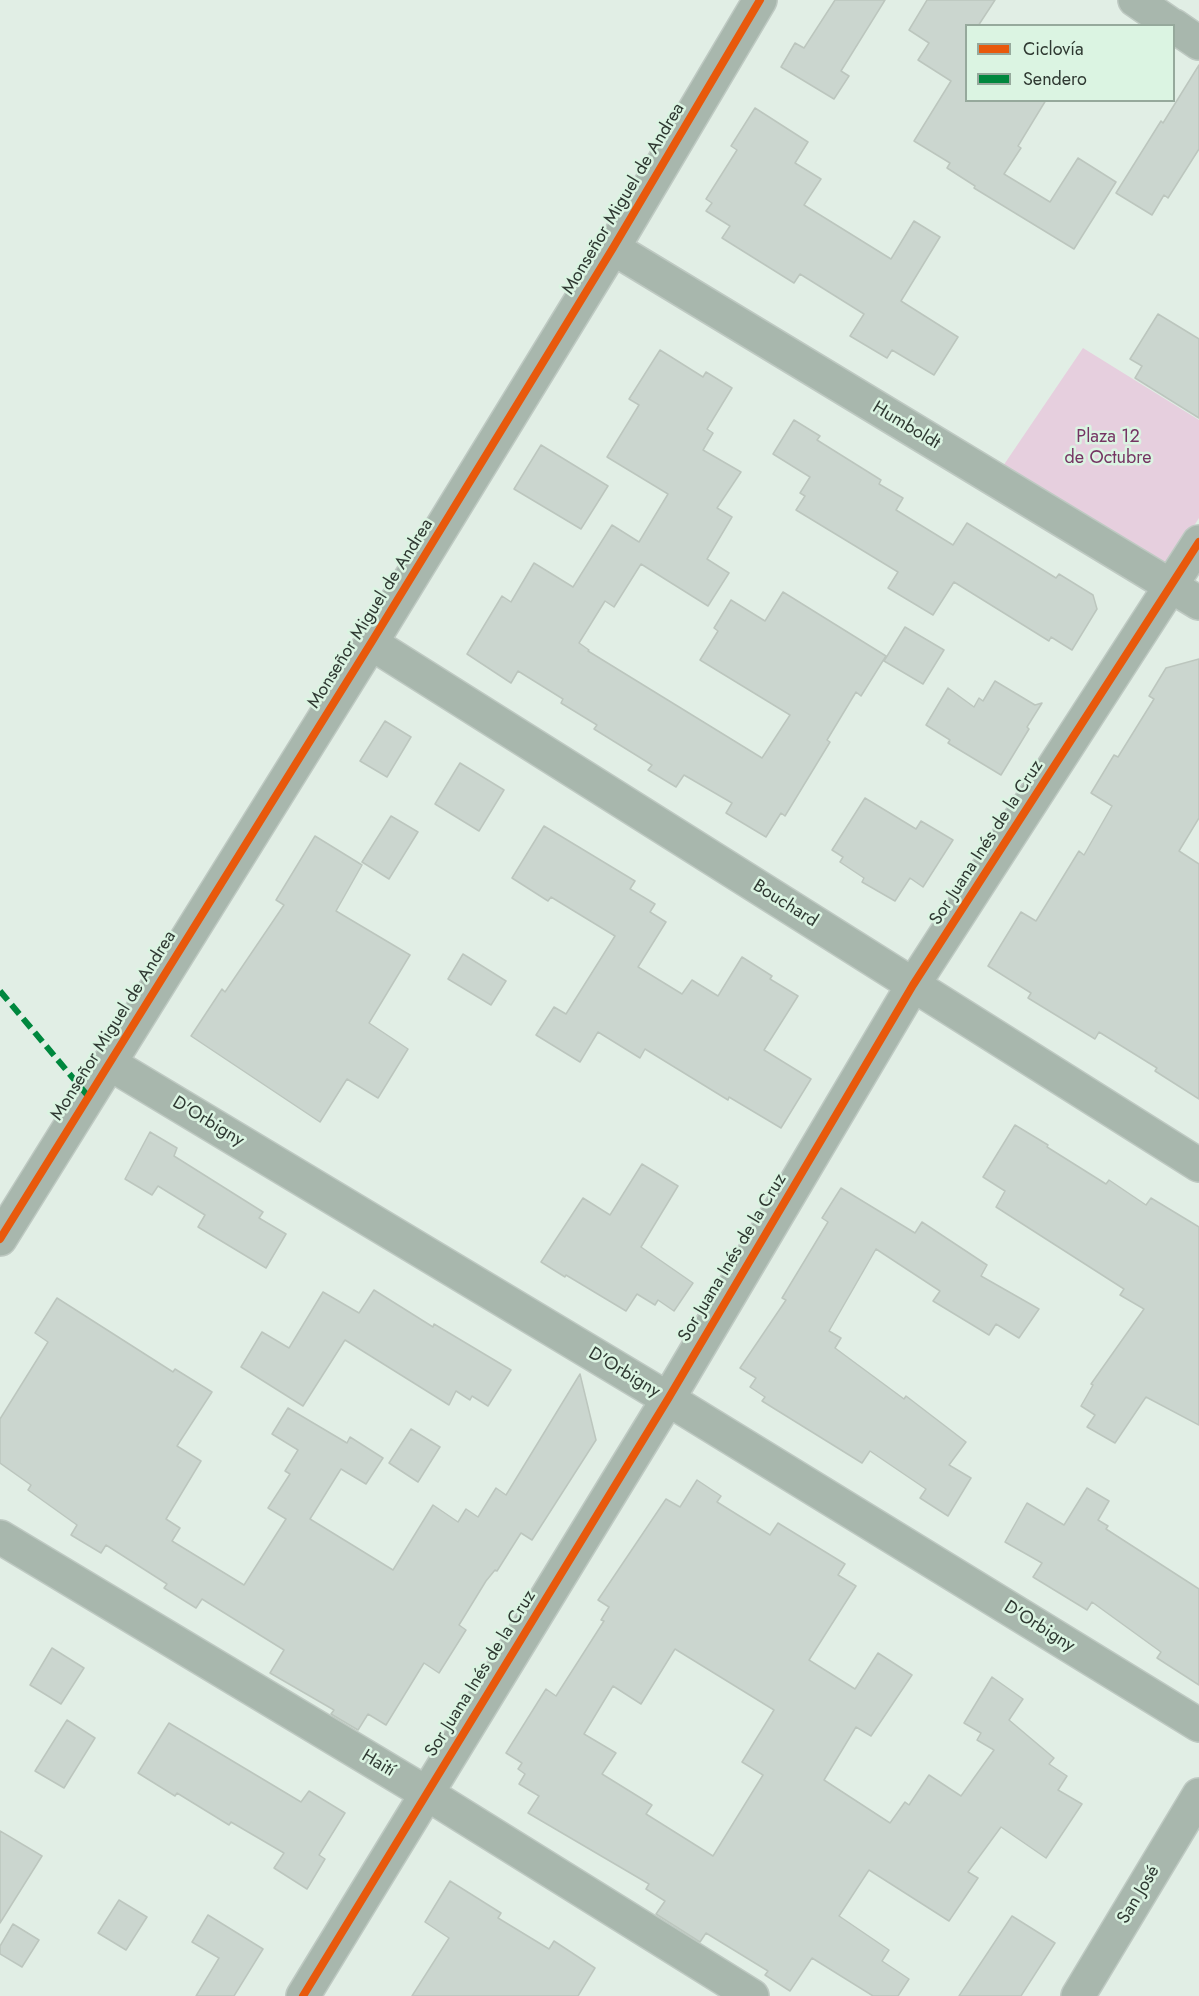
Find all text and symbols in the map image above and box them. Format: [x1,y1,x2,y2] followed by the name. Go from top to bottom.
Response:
[965,24,1175,102] legend
[1023,36,1084,62] text: Ciclovía
[1023,66,1087,92] text: Sendero
[558,99,690,299] street label: Monseñor Miguel de Andrea
[868,397,944,455] street label: Humboldt
[1065,427,1151,470] park label: Plaza 12 de Octubre
[304,515,438,713] street label: Monseñor Miguel de Andrea
[926,756,1048,930] street label: Sor Juana Inés de la Cruz
[749,876,821,932] street label: Bouchard
[47,927,181,1125] street label: Monseñor Miguel de Andrea
[168,1092,248,1152] street label: D'Orbigny
[674,1170,792,1346] street label: Sor Juana Inés de la Cruz
[584,1343,664,1403] street label: D'Orbigny
[421,1587,541,1761] street label: Sor Juana Inés de la Cruz
[999,1597,1079,1657] street label: D'Orbigny
[357,1746,399,1782] street label: Haití
[1113,1862,1165,1928] street label: San José

